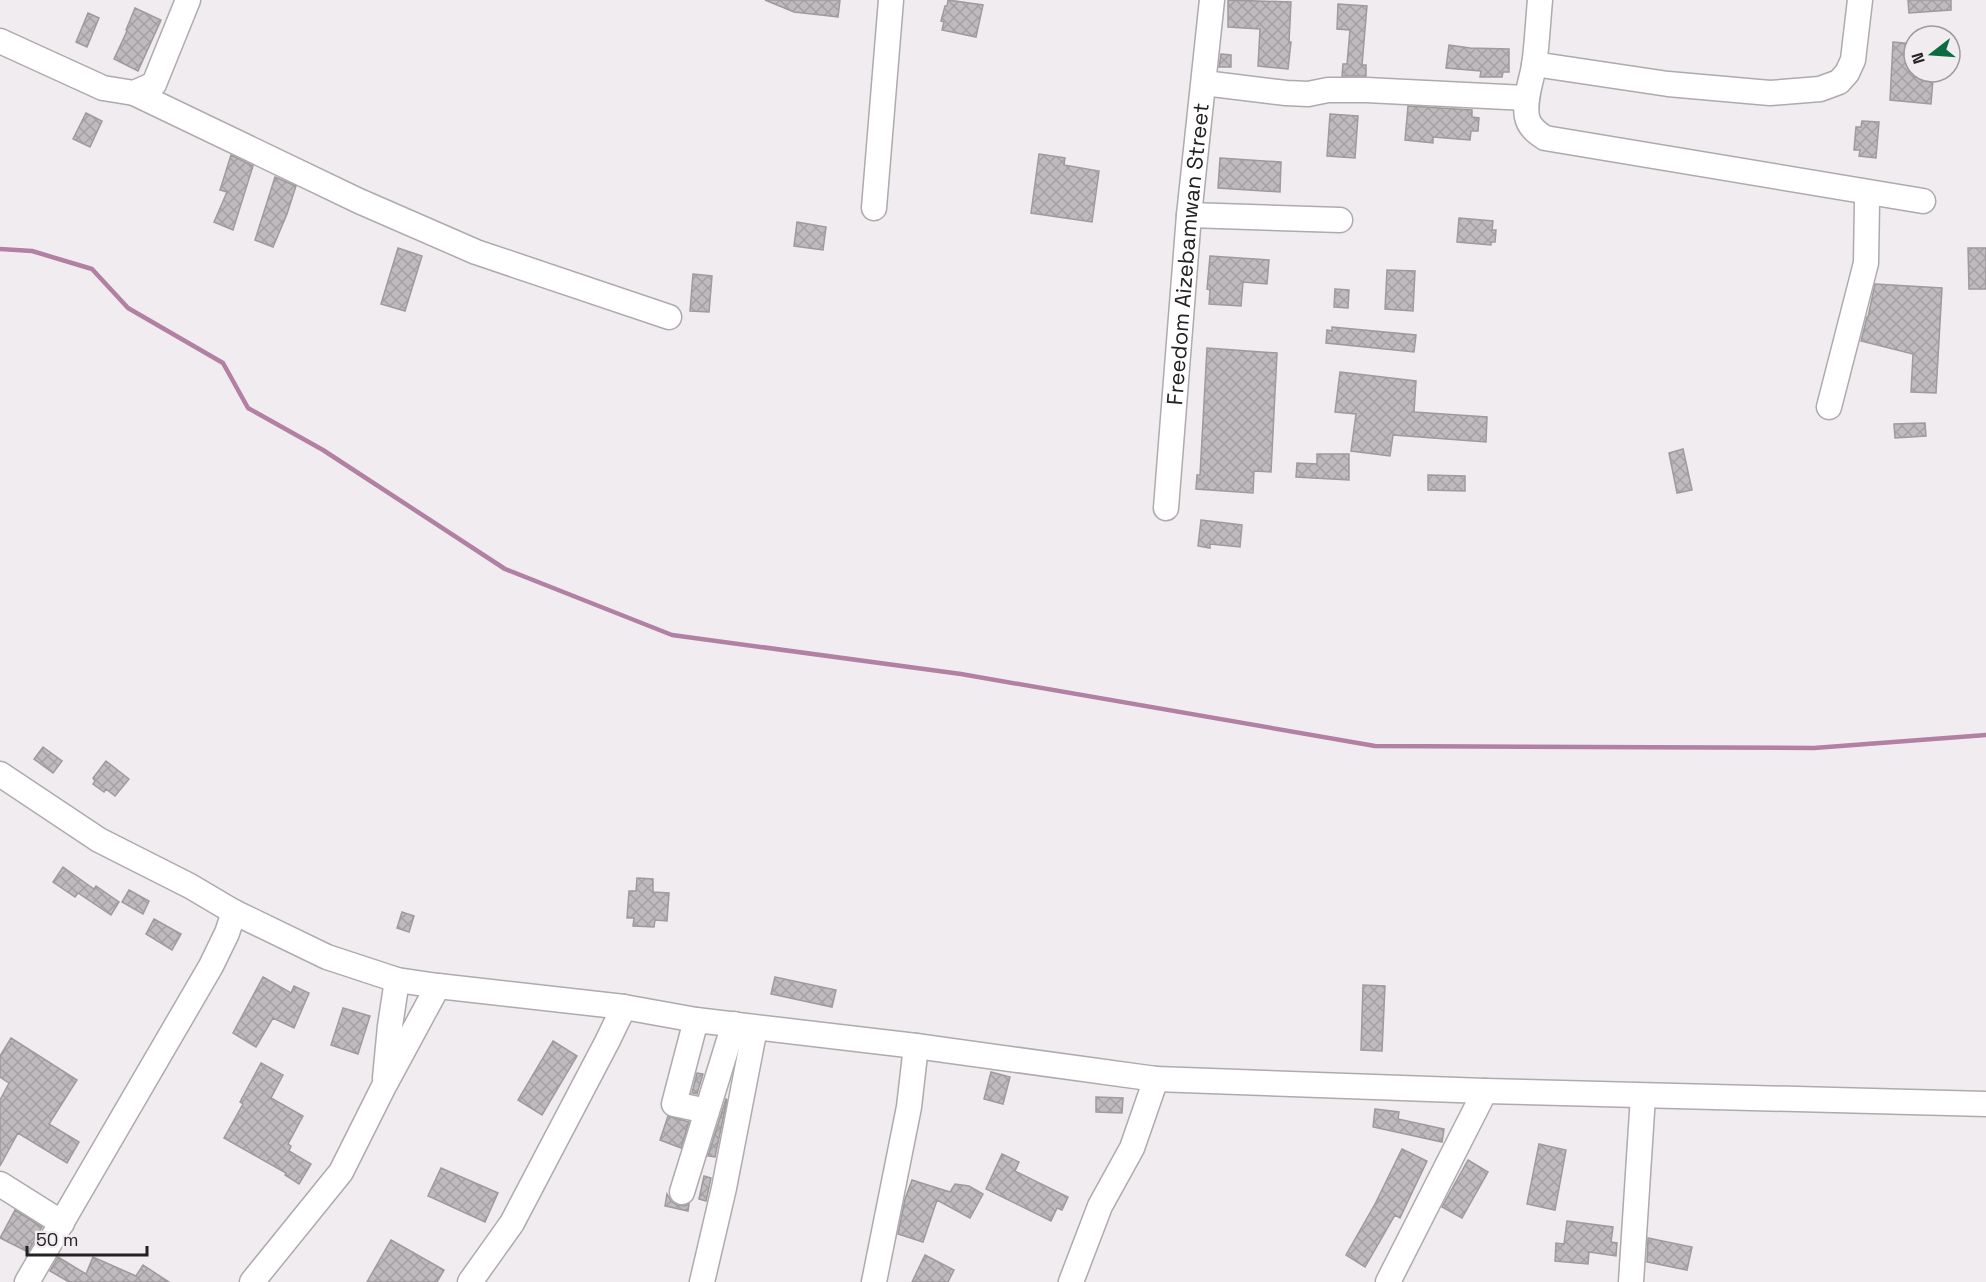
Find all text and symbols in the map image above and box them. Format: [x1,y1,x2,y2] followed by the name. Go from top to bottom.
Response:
[1902,24,1962,84] north arrow
[1907,50,1930,66] text: N
[1160,101,1215,406] street label: Freedom Aizebamwan Street
[27,1219,147,1257] scale bar
[36,1228,78,1251] text: 50 m

